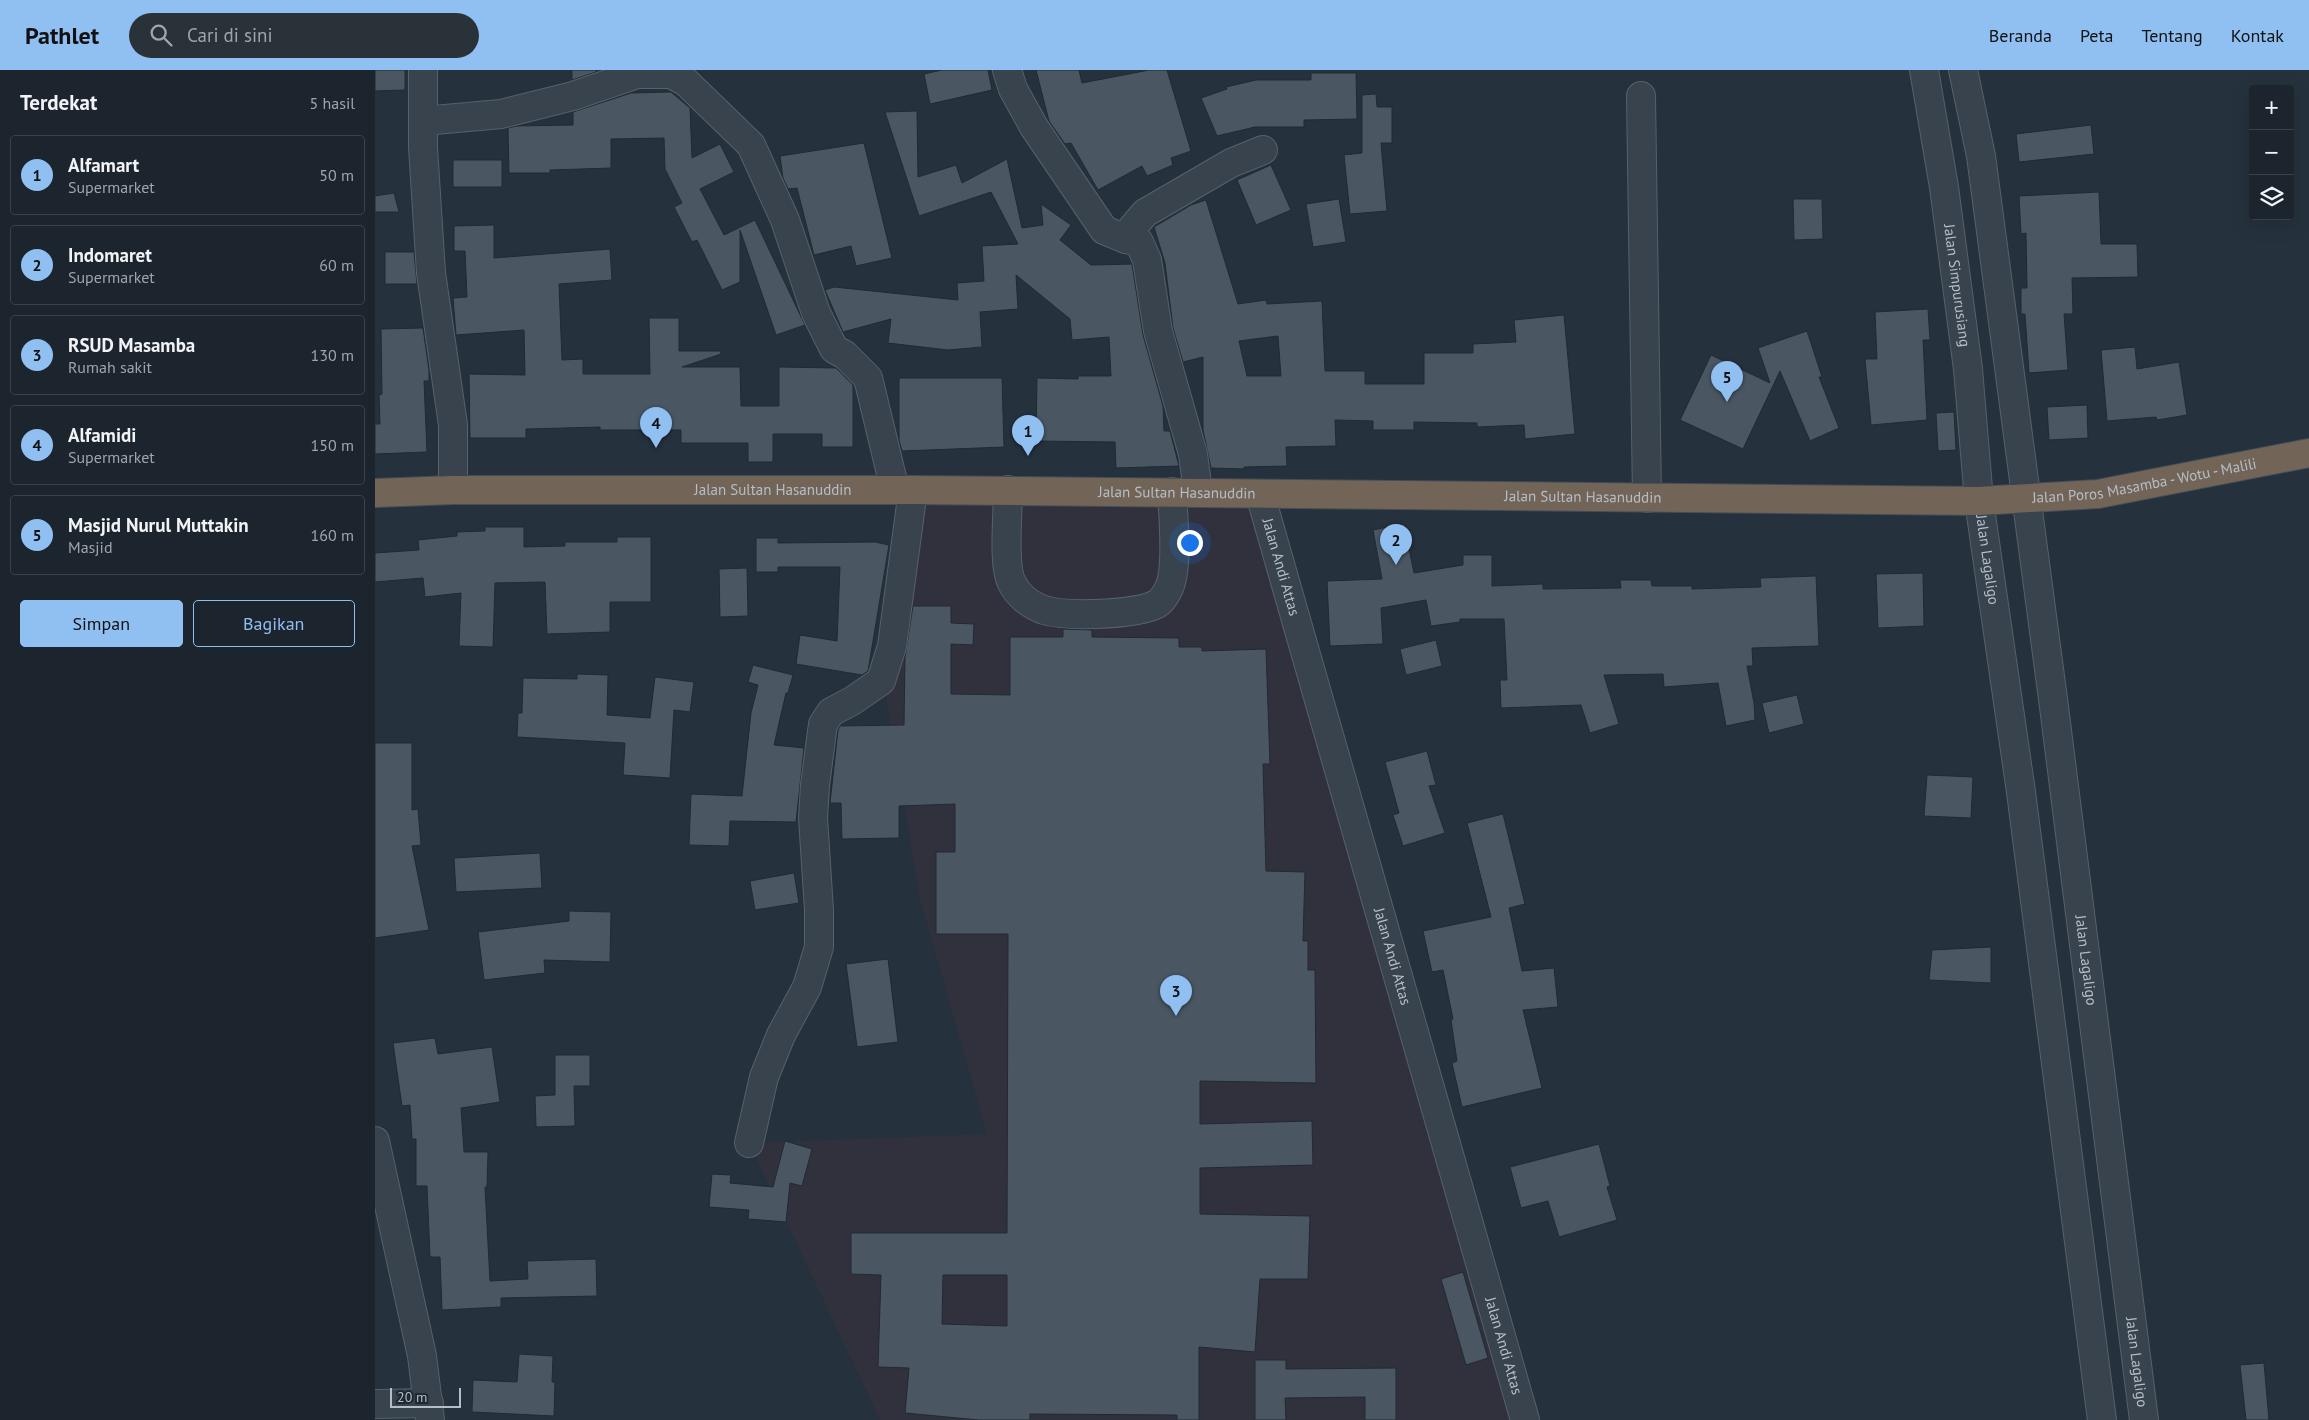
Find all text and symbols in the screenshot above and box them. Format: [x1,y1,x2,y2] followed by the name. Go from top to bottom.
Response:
[129,13,479,58] search box
[25,20,99,51] text: Pathlet
[147,21,175,49] icon: search
[187,23,273,47] text: Cari di sini
[1989,24,2052,47] text: Beranda
[2080,24,2114,47] text: Peta
[2142,24,2203,47] text: Tentang
[2231,24,2284,47] text: Kontak
[2249,85,2294,220] map controls
[2249,85,2294,130] button: +
[20,89,97,116] text: Terdekat
[310,93,355,113] text: 5 hasil
[2249,130,2294,175] button: −
[68,153,139,177] text: Alfamart
[32,165,42,185] text: 1
[319,165,354,185] text: 50 m
[2249,175,2294,220] button: layers
[68,177,155,197] text: Supermarket
[1940,222,1975,348] street label: Jalan Simpurusiang
[68,243,152,267] text: Indomaret
[32,255,42,275] text: 2
[319,255,354,275] text: 60 m
[68,267,155,287] text: Supermarket
[68,333,195,357] text: RSUD Masamba
[32,345,42,365] text: 3
[311,345,354,365] text: 130 m
[68,357,152,377] text: Rumah sakit
[1711,361,1743,402] pin: 5
[640,407,672,448] pin: 4
[1012,415,1044,456] pin: 1
[68,423,136,447] text: Alfamidi
[32,435,42,455] text: 4
[311,435,354,455] text: 150 m
[68,447,155,467] text: Supermarket
[2031,453,2258,507] street label: Jalan Poros Masamba - Wotu - Malili
[693,480,852,499] street label: Jalan Sultan Hasanuddin
[1097,482,1256,503] street label: Jalan Sultan Hasanuddin
[1503,486,1662,507] street label: Jalan Sultan Hasanuddin
[1972,512,2004,606] street label: Jalan Lagaligo
[68,513,249,537] text: Masjid Nurul Muttakin
[1258,515,1304,618] street label: Jalan Andi Attas
[1380,524,1412,565] pin: 2
[32,525,42,545] text: 5
[311,525,354,545] text: 160 m
[1177,530,1203,556] your location
[68,537,113,557] text: Masjid
[20,600,183,647] button: Simpan
[193,600,355,647] button: Bagikan
[1370,904,1416,1007] street label: Jalan Andi Attas
[2071,913,2102,1007] street label: Jalan Lagaligo
[1160,975,1192,1016] pin: 3
[1481,1294,1527,1397] street label: Jalan Andi Attas
[2122,1315,2152,1408] street label: Jalan Lagaligo
[390,1385,461,1408] scale bar
[397,1388,427,1406] text: 20 m

